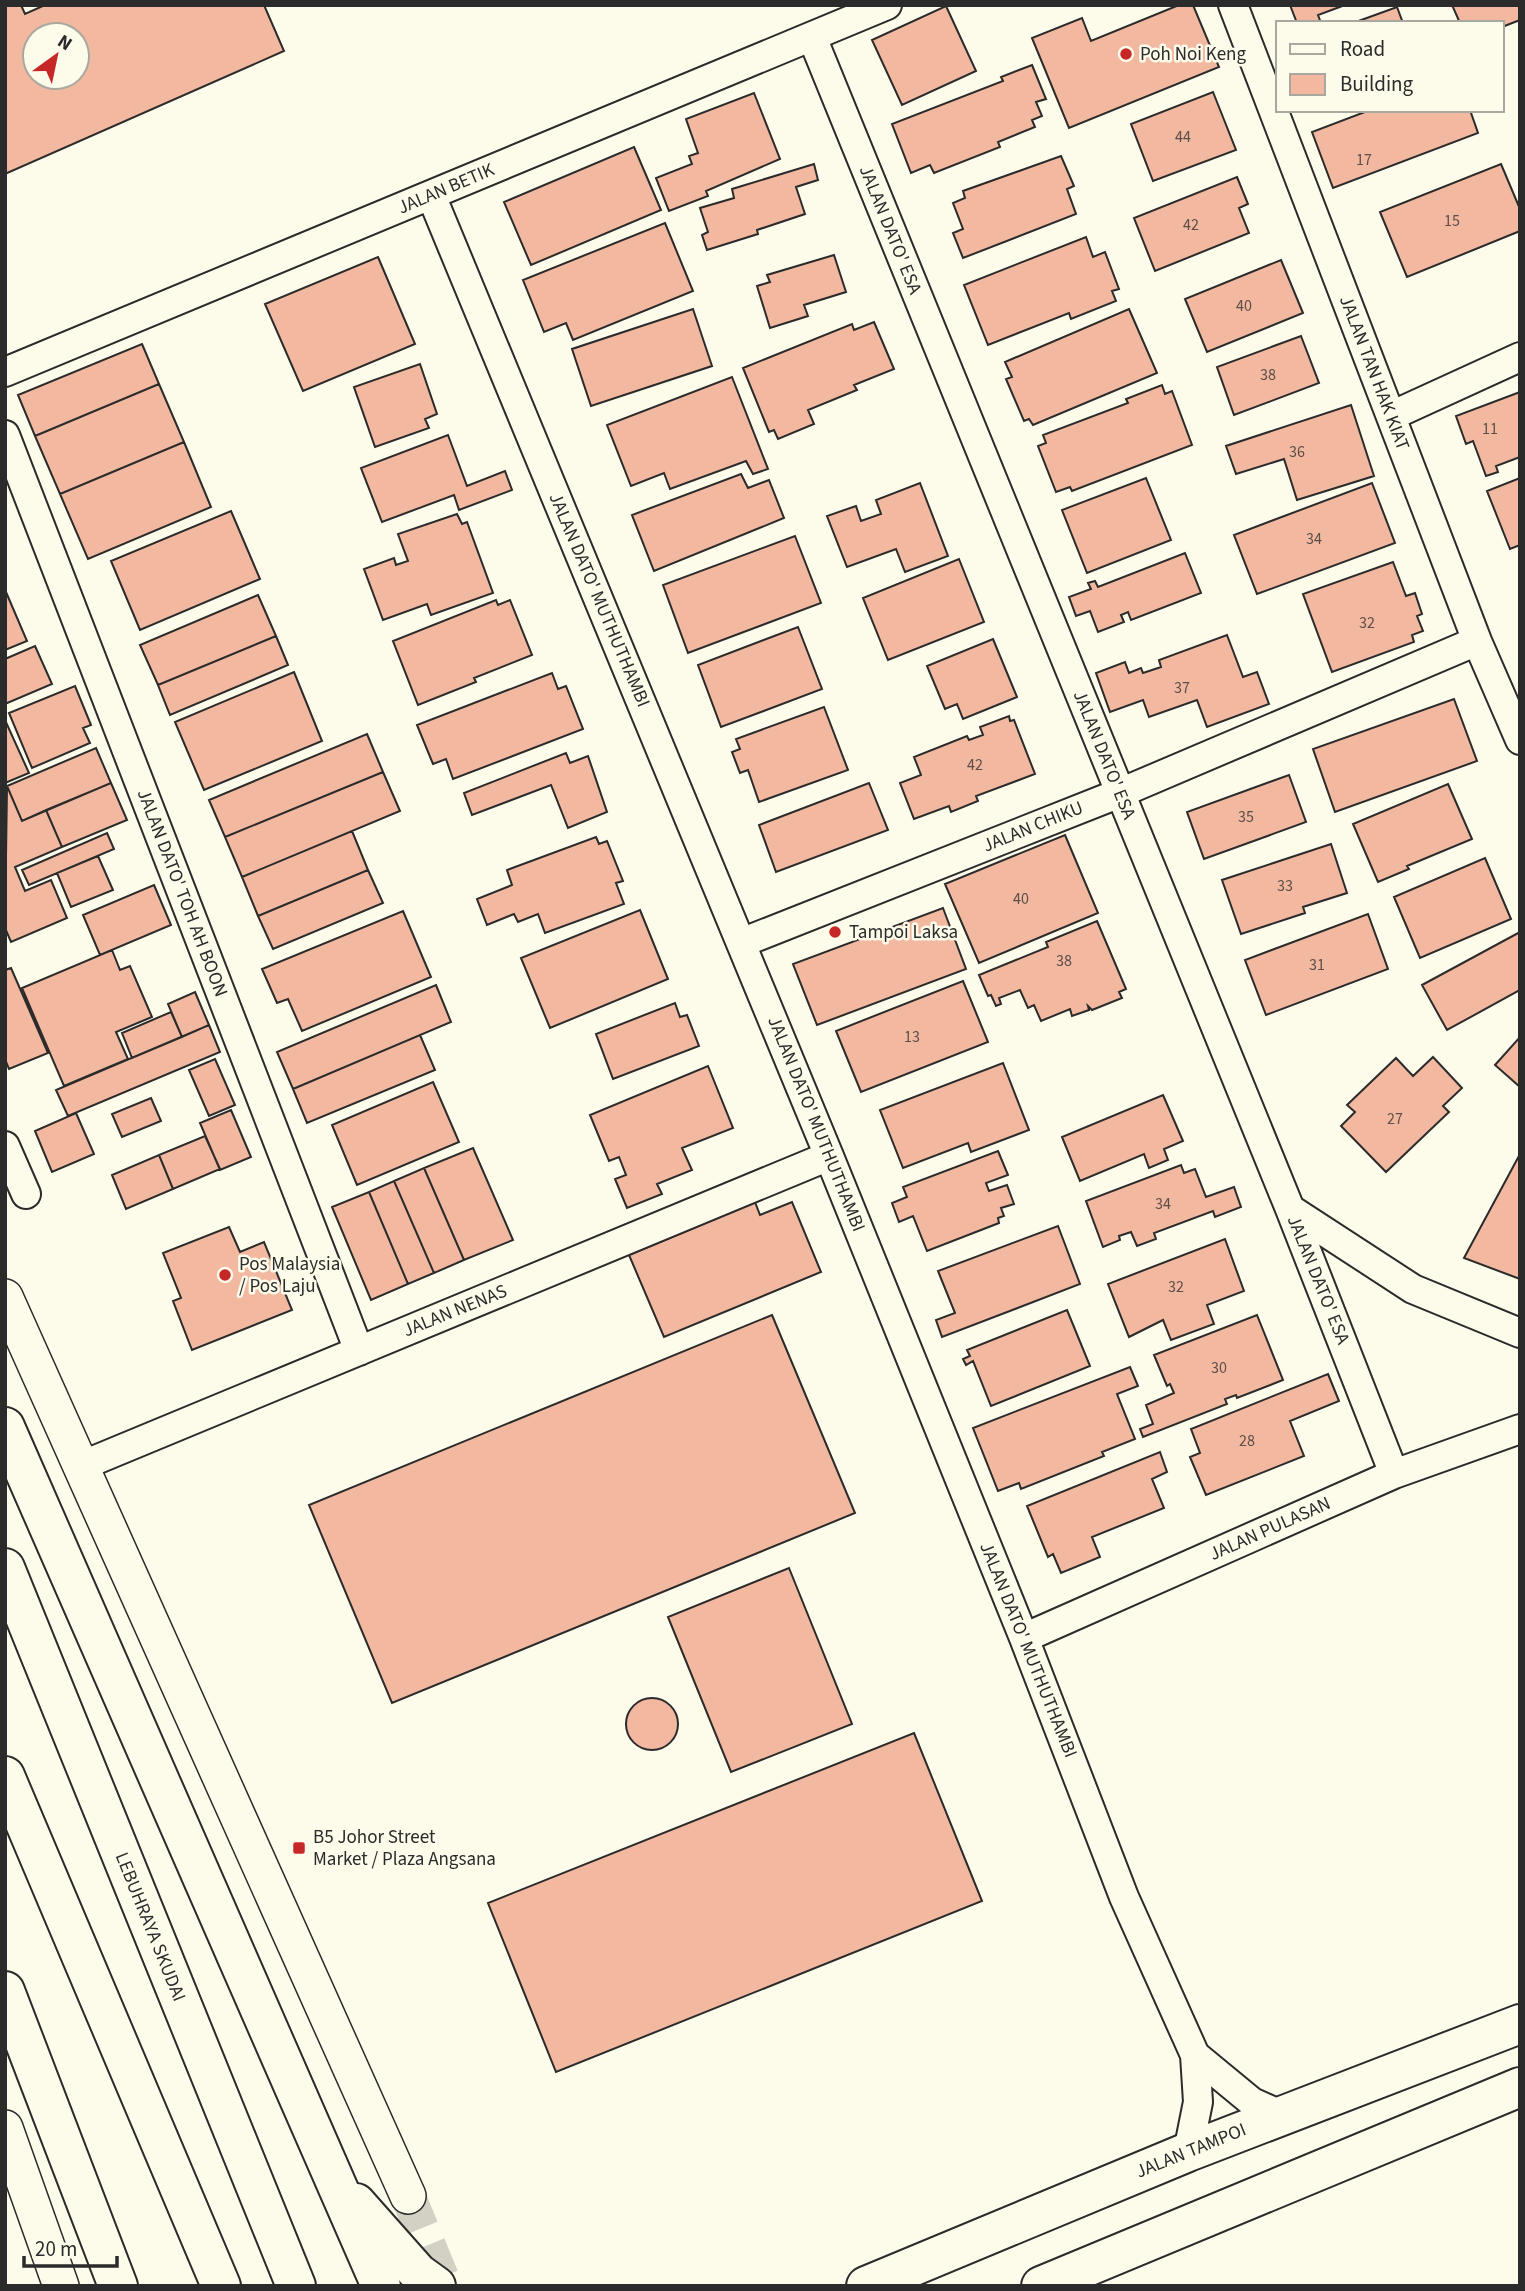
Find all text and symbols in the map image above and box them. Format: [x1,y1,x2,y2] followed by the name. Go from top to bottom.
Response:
[21,21,91,91] north arrow
[1276,21,1504,112] legend
[52,28,77,58] text: N
[1340,34,1385,64] text: Road
[1140,41,1246,68] place label: Poh Noi Keng
[1118,46,1134,62] marker: Poh Noi Keng
[1340,69,1414,99] text: Building
[1175,126,1191,148] house number: 44
[1356,149,1372,171] house number: 17
[394,157,498,221] street label: JALAN BETIK
[852,161,928,299] street label: JALAN DATO' ESA
[1444,210,1460,232] house number: 15
[1183,214,1199,236] house number: 42
[1332,292,1416,454] street label: JALAN TAN HAK KIAT
[1236,295,1252,317] house number: 40
[1260,364,1276,386] house number: 38
[1482,418,1498,440] house number: 11
[1289,441,1305,463] house number: 36
[542,489,656,711] street label: JALAN DATO' MUTHUTHAMBI
[1306,528,1322,550] house number: 34
[1359,612,1375,634] house number: 32
[1174,677,1190,699] house number: 37
[1066,686,1142,824] street label: JALAN DATO' ESA
[967,754,983,776] house number: 42
[130,785,234,1001] street label: JALAN DATO' TOH AH BOON
[979,795,1087,859] street label: JALAN CHIKU
[1238,806,1254,828] house number: 35
[1277,875,1293,897] house number: 33
[1013,888,1029,910] house number: 40
[849,919,958,946] place label: Tampoi Laksa
[827,924,843,940] marker: Tampoi Laksa
[1056,950,1072,972] house number: 38
[1309,954,1325,976] house number: 31
[760,1012,872,1236] street label: JALAN DATO' MUTHUTHAMBI
[904,1026,920,1048] house number: 13
[1387,1108,1403,1130] house number: 27
[1155,1193,1171,1215] house number: 34
[1280,1211,1356,1349] street label: JALAN DATO' ESA
[239,1251,340,1300] place label: Pos Malaysia / Pos Laju
[217,1267,233,1283] marker: Pos Malaysia / Pos Laju
[1168,1276,1184,1298] house number: 32
[399,1278,511,1344] street label: JALAN NENAS
[1211,1357,1227,1379] house number: 30
[1239,1430,1255,1452] house number: 28
[1205,1490,1335,1568] street label: JALAN PULASAN
[972,1538,1084,1762] street label: JALAN DATO' MUTHUTHAMBI
[313,1824,496,1873] place label: B5 Johor Street Market / Plaza Angsana
[291,1840,307,1856] marker: B5 Johor Street Market / Plaza Angsana
[108,1848,192,2006] street label: LEBUHRAYA SKUDAI
[1132,2117,1250,2185] street label: JALAN TAMPOI
[24,2224,117,2268] scale bar
[35,2234,77,2264] text: 20 m

